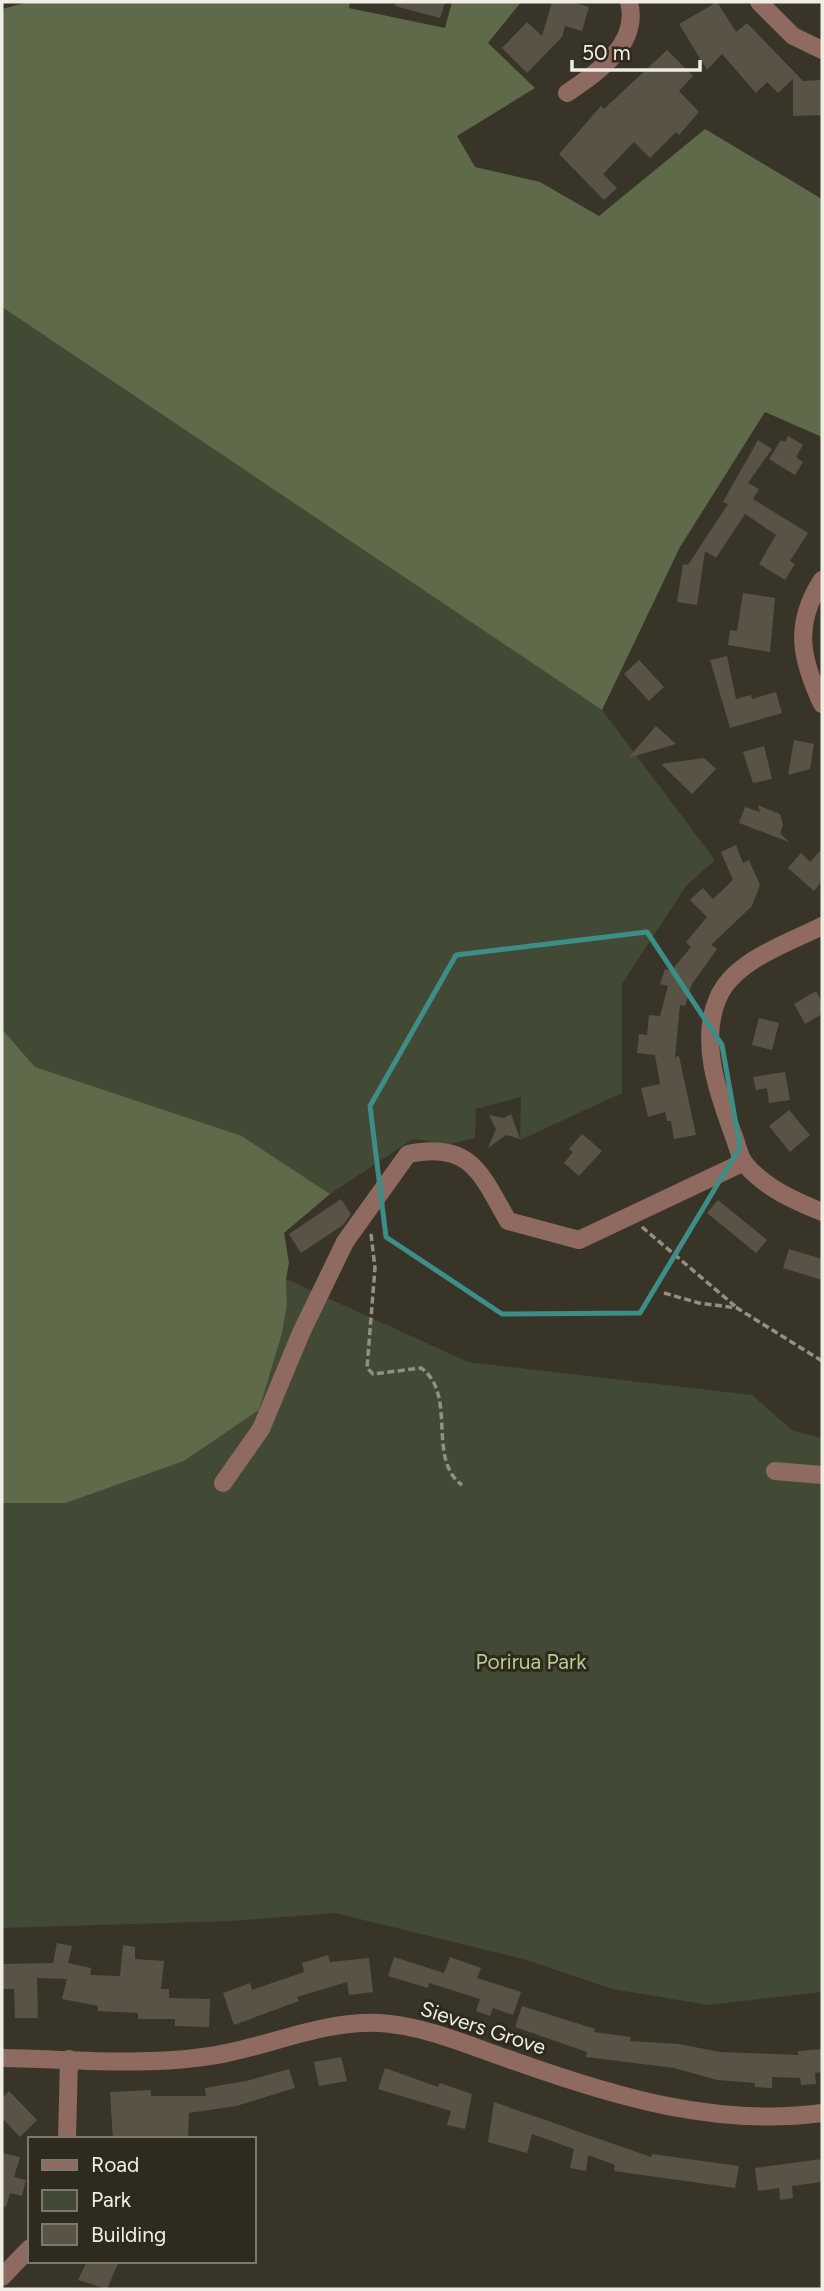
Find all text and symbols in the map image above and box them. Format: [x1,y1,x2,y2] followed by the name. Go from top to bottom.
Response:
[572,28,700,72] scale bar
[582,40,631,65] text: 50 m
[476,1649,587,1674] park label: Porirua Park
[417,1996,549,2060] street label: Sievers Grove
[28,2137,256,2263] legend
[91,2152,139,2177] text: Road
[91,2187,132,2212] text: Park
[91,2222,166,2247] text: Building

